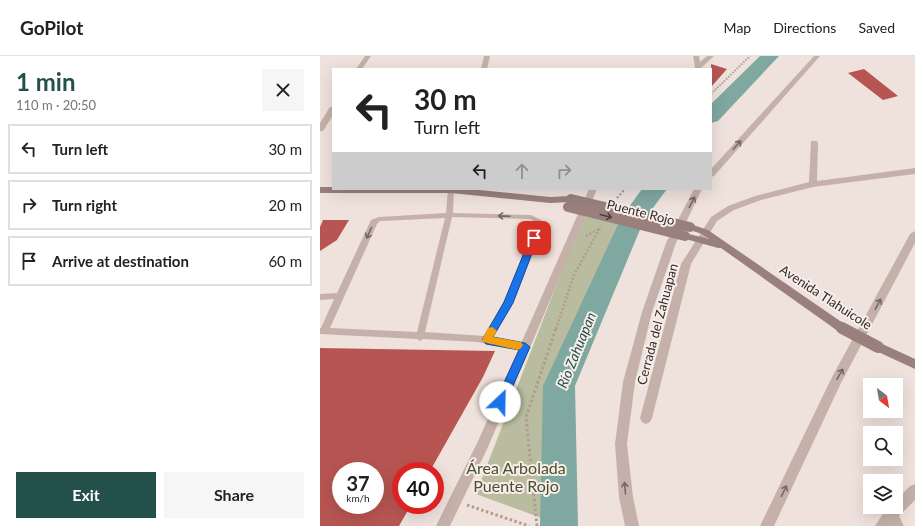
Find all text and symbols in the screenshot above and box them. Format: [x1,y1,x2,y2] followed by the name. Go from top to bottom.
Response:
[20,16,83,39] text: GoPilot
[724,19,751,36] text: Map
[773,19,836,36] text: Directions
[858,19,895,36] text: Saved
[16,67,76,96] text: 1 min
[262,69,304,111] button: close
[414,82,477,116] text: 30 m
[348,84,400,136] icon: left
[16,97,96,113] text: 110 m · 20:50
[414,116,480,138] text: Turn left
[18,138,40,160] icon: left
[52,140,108,158] text: Turn left
[268,140,302,158] text: 30 m
[732,140,742,150] one-way arrow
[469,160,491,182] icon: left
[511,160,533,182] icon: ahead
[553,160,575,182] icon: right
[18,194,40,216] icon: right
[52,196,117,214] text: Turn right
[268,196,302,214] text: 20 m
[605,196,677,228] street label: Puente Rojo
[688,196,696,208] one-way arrow
[498,213,511,220] one-way arrow
[599,213,612,221] one-way arrow
[517,221,551,255] pin
[365,227,372,239] one-way arrow
[523,227,545,249] icon: arrive
[18,250,40,272] icon: arrive
[52,252,189,270] text: Arrive at destination
[268,252,302,270] text: 60 m
[777,261,875,333] street label: Avenida Tlahuicole
[633,262,681,386] street label: Cerrada del Zahuapan
[875,298,883,310] one-way arrow
[553,310,599,390] water label: Río Zahuapan
[837,368,845,380] one-way arrow
[863,378,903,418] north arrow
[863,378,903,514] map controls
[479,381,521,423] position arrow
[863,426,903,466] button: search
[466,458,566,495] park label: Área Arbolada Puente Rojo
[392,462,444,514] speed limit sign: 40
[346,471,370,495] text: 37
[16,472,156,518] button: Exit
[164,472,304,518] button: Share
[863,474,903,514] button: layers
[621,482,628,495] one-way arrow
[781,485,788,497] one-way arrow
[346,492,370,504] text: km/h

